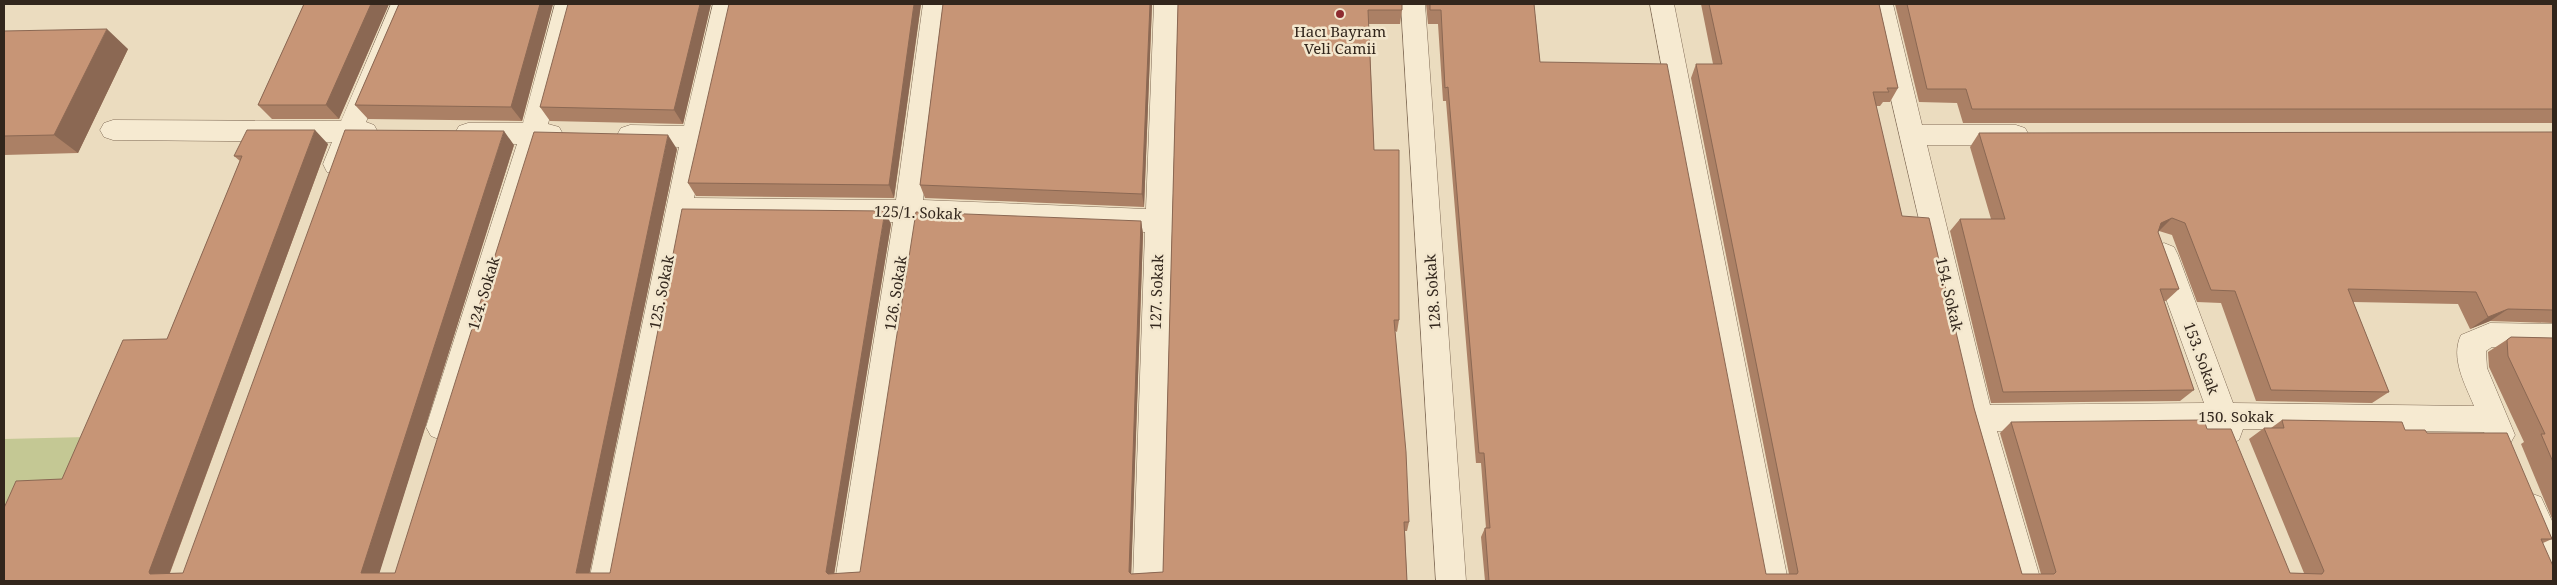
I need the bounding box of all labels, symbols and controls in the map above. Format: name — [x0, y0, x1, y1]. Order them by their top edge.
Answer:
marker: Hacı Bayram Veli Camii — [1334, 8, 1346, 20]
place label: Hacı Bayram Veli Camii — [1294, 21, 1386, 58]
street label: 125/1. Sokak — [874, 200, 963, 224]
street label: 125. Sokak — [644, 253, 678, 331]
street label: 128. Sokak — [1419, 253, 1445, 330]
street label: 124. Sokak — [462, 254, 504, 332]
street label: 126. Sokak — [879, 254, 911, 332]
street label: 127. Sokak — [1145, 254, 1167, 330]
street label: 154. Sokak — [1932, 255, 1968, 333]
street label: 153. Sokak — [2180, 319, 2224, 397]
street label: 150. Sokak — [2198, 406, 2274, 426]

